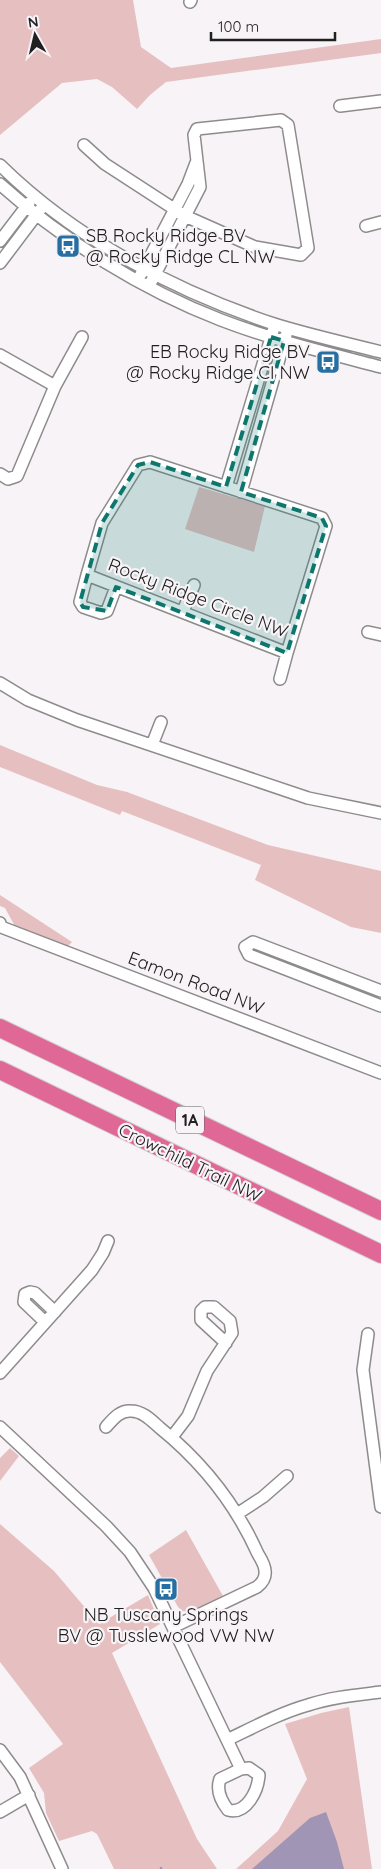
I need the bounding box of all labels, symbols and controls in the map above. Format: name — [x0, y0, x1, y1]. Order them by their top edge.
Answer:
north arrow — [10, 10, 60, 60]
scale bar — [211, 10, 335, 42]
text: N — [27, 12, 40, 32]
text: 100 m — [218, 17, 259, 36]
place label: SB Rocky Ridge BV @ Rocky Ridge CL NW — [86, 224, 275, 268]
bus stop icon: SB Rocky Ridge BV @ Rocky Ridge CL NW — [55, 233, 81, 259]
place label: EB Rocky Ridge BV @ Rocky Ridge CI NW — [126, 340, 310, 384]
bus stop icon: EB Rocky Ridge BV @ Rocky Ridge CI NW — [315, 349, 341, 375]
street label: Rocky Ridge Circle NW — [105, 553, 291, 642]
street label: Eamon Road NW — [125, 946, 267, 1019]
road number: 1A — [176, 1106, 204, 1134]
street label: Crowchild Trail NW — [115, 1118, 266, 1207]
bus stop icon: NB Tuscany Springs BV @ Tusslewood VW NW — [153, 1576, 179, 1602]
place label: NB Tuscany Springs BV @ Tusslewood VW NW — [58, 1603, 274, 1647]

